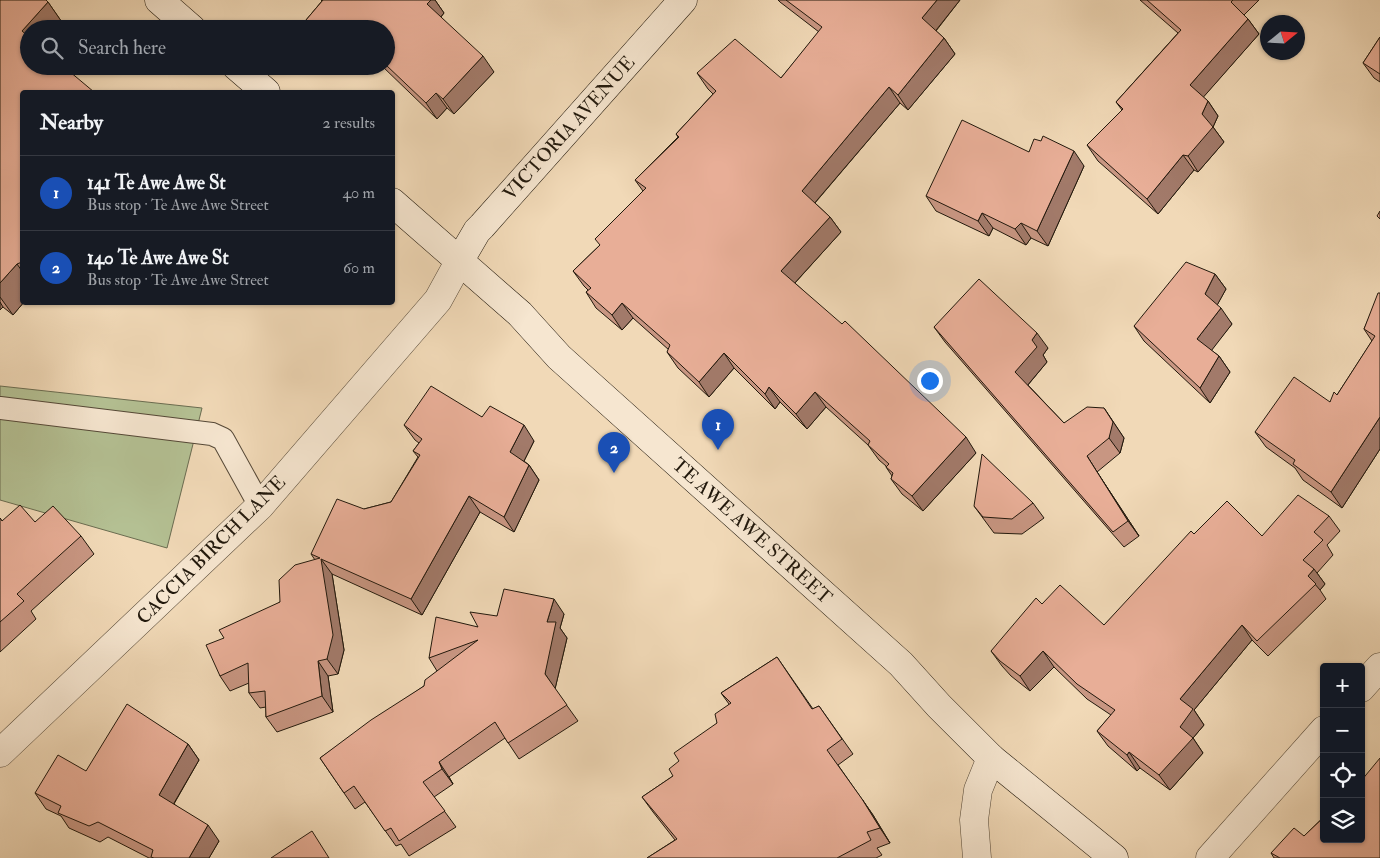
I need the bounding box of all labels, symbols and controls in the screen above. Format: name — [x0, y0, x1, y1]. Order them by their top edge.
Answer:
north arrow — [1260, 15, 1305, 60]
search box — [20, 20, 395, 75]
icon: search — [38, 34, 66, 62]
text: Search here — [78, 36, 166, 60]
street label: VICTORIA AVENUE — [498, 51, 640, 205]
text: Nearby — [40, 109, 103, 136]
text: 2 results — [322, 113, 375, 133]
text: 141 Te Awe Awe St — [87, 171, 226, 195]
text: 1 — [53, 183, 59, 203]
text: 40 m — [342, 183, 375, 203]
text: Bus stop · Te Awe Awe Street — [87, 195, 269, 215]
text: 140 Te Awe Awe St — [87, 246, 229, 270]
text: 2 — [52, 258, 60, 278]
text: 60 m — [343, 258, 375, 278]
text: Bus stop · Te Awe Awe Street — [87, 270, 269, 290]
your location — [917, 368, 943, 394]
pin: 1 — [702, 409, 734, 450]
pin: 2 — [598, 432, 630, 473]
street label: TE AWE AWE STREET — [667, 453, 837, 609]
street label: CACCIA BIRCH LANE — [131, 470, 291, 630]
map controls — [1320, 663, 1365, 843]
button: + — [1320, 663, 1365, 708]
button: − — [1320, 708, 1365, 753]
button: locate — [1320, 753, 1365, 798]
button: layers — [1320, 798, 1365, 843]

